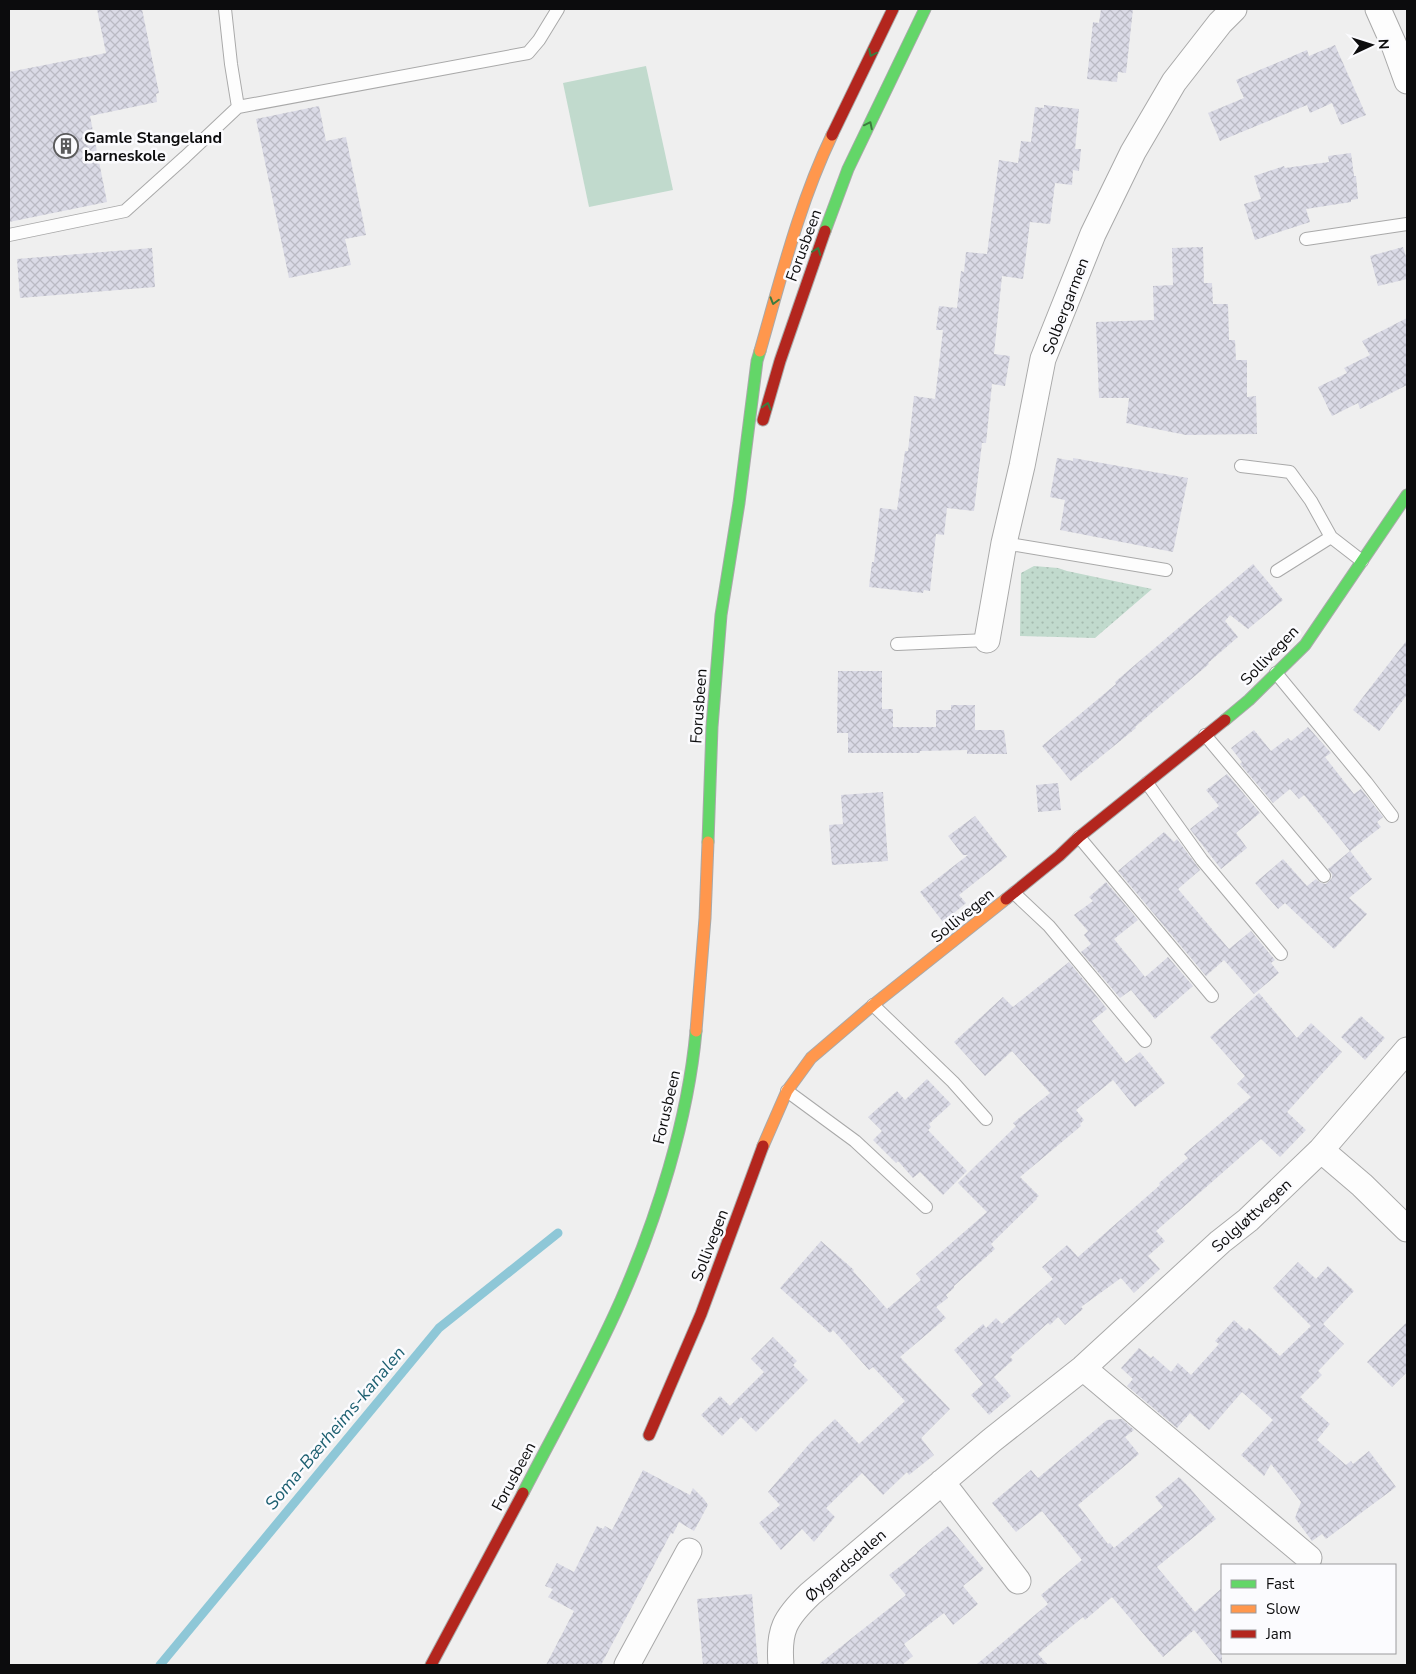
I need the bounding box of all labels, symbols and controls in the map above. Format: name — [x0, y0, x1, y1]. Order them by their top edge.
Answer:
north arrow — [1346, 20, 1396, 70]
text: N — [1374, 38, 1393, 50]
one-way arrow — [868, 48, 878, 57]
one-way arrow — [863, 121, 873, 130]
place label: Gamle Stangeland barneskole — [84, 127, 222, 167]
building icon: Gamle Stangeland barneskole — [53, 133, 79, 159]
street label: Forusbeen — [781, 206, 827, 284]
one-way arrow — [811, 247, 821, 256]
street label: Solbergarmen — [1037, 255, 1094, 358]
one-way arrow — [770, 296, 780, 305]
one-way arrow — [761, 401, 772, 410]
street label: Sollivegen — [1236, 621, 1304, 691]
street label: Forusbeen — [685, 668, 713, 744]
street label: Sollivegen — [926, 883, 999, 948]
street label: Forusbeen — [648, 1068, 686, 1146]
street label: Solgløttvegen — [1207, 1174, 1297, 1258]
street label: Sollivegen — [686, 1206, 734, 1285]
water label: Soma-Bærheims-kanalen — [259, 1341, 411, 1515]
street label: Forusbeen — [487, 1438, 541, 1515]
street label: Øygardsdalen — [800, 1524, 891, 1607]
legend — [1221, 1564, 1396, 1654]
text: Fast — [1266, 1574, 1295, 1594]
text: Slow — [1266, 1599, 1301, 1619]
text: Jam — [1265, 1624, 1292, 1644]

